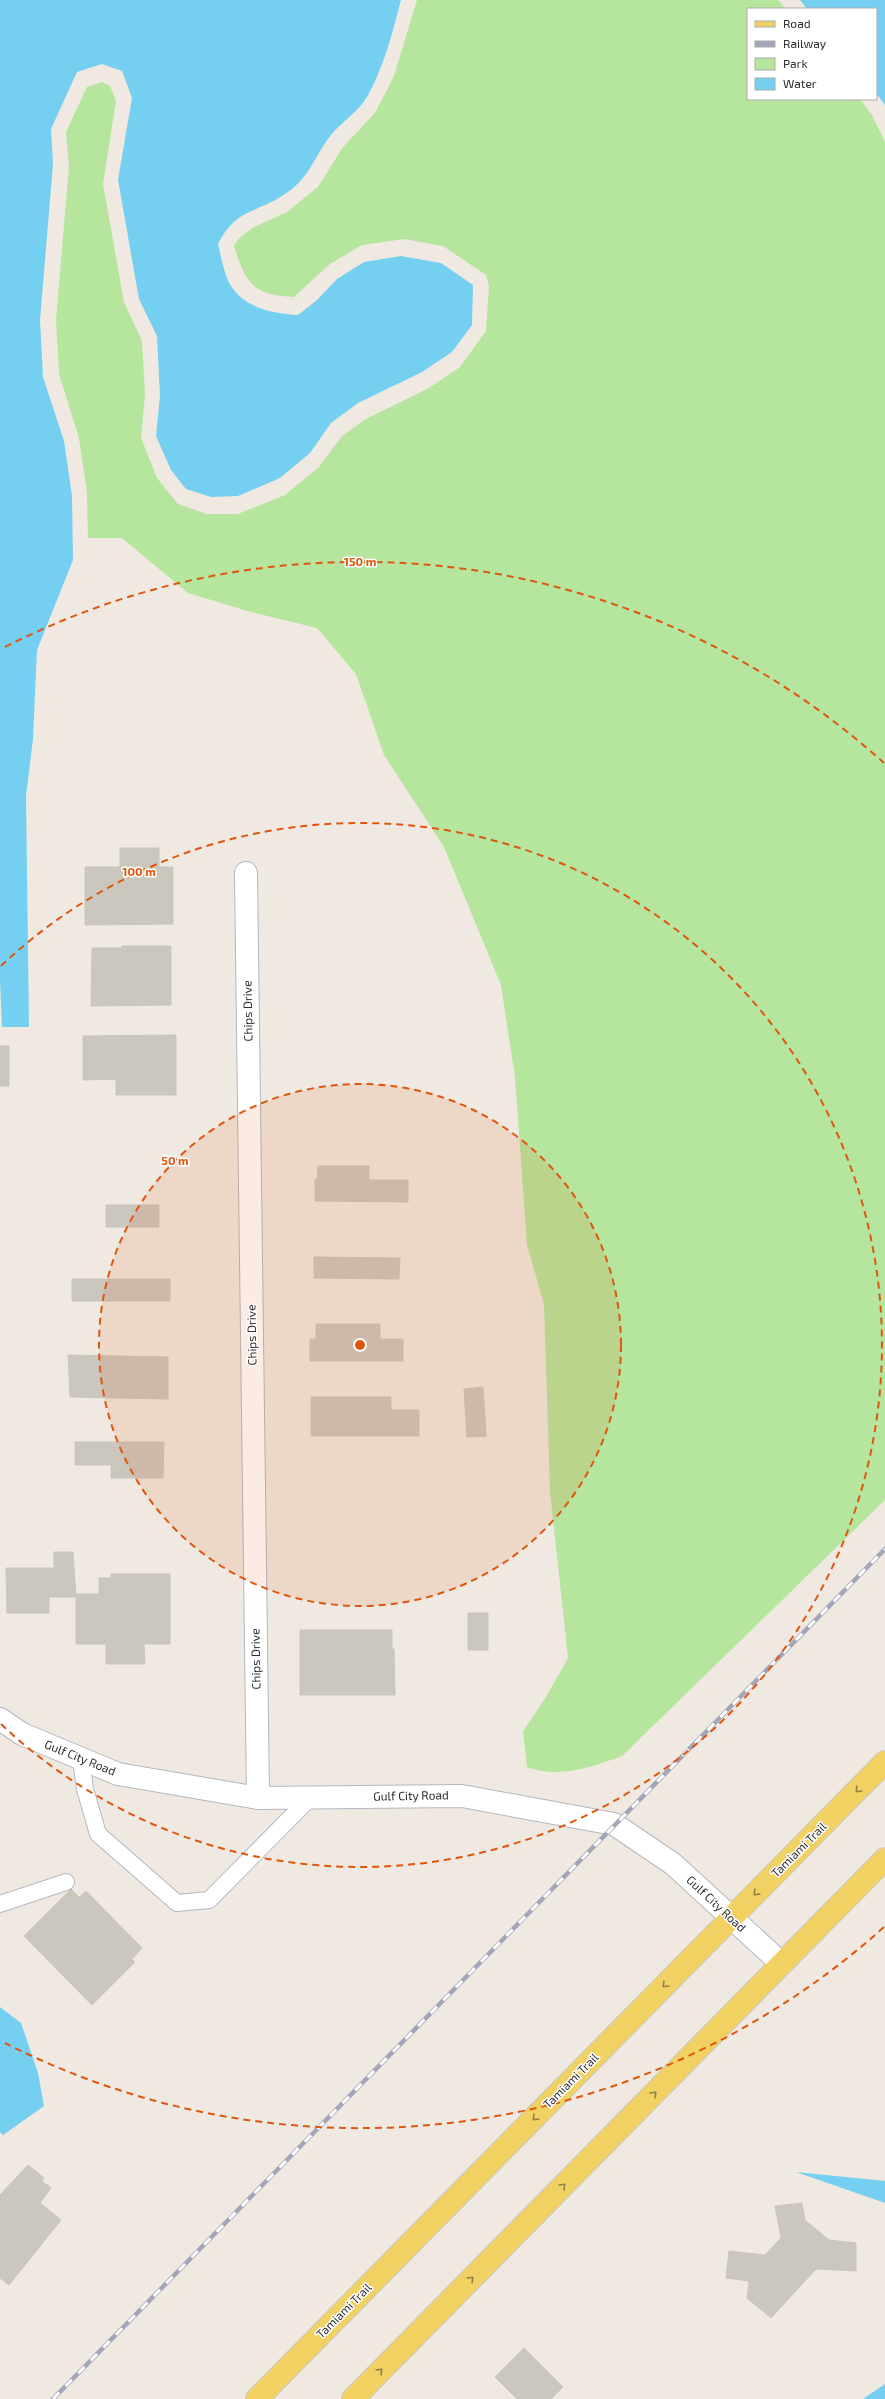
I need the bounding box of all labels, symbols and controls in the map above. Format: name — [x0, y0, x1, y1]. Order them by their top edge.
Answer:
legend — [747, 8, 877, 100]
text: Road — [783, 16, 811, 30]
text: Railway — [783, 36, 827, 50]
text: Park — [783, 56, 808, 70]
text: Water — [783, 76, 817, 90]
text: 150 m — [344, 554, 376, 568]
text: 100 m — [122, 864, 156, 878]
street label: Chips Drive — [239, 980, 255, 1042]
text: 50 m — [161, 1153, 189, 1167]
street label: Chips Drive — [243, 1304, 259, 1366]
centre of rings — [353, 1338, 367, 1352]
street label: Chips Drive — [247, 1628, 263, 1690]
street label: Gulf City Road — [43, 1736, 118, 1778]
one-way arrow — [855, 1785, 863, 1793]
street label: Gulf City Road — [373, 1787, 449, 1803]
street label: Tamiami Trail — [768, 1819, 829, 1880]
street label: Gulf City Road — [684, 1872, 749, 1934]
one-way arrow — [754, 1888, 761, 1896]
one-way arrow — [662, 1980, 670, 1988]
street label: Tamiami Trail — [540, 2050, 601, 2111]
one-way arrow — [649, 2091, 657, 2099]
one-way arrow — [532, 2113, 539, 2121]
one-way arrow — [558, 2183, 566, 2191]
one-way arrow — [467, 2276, 474, 2284]
street label: Tamiami Trail — [313, 2280, 374, 2341]
one-way arrow — [375, 2368, 383, 2376]

